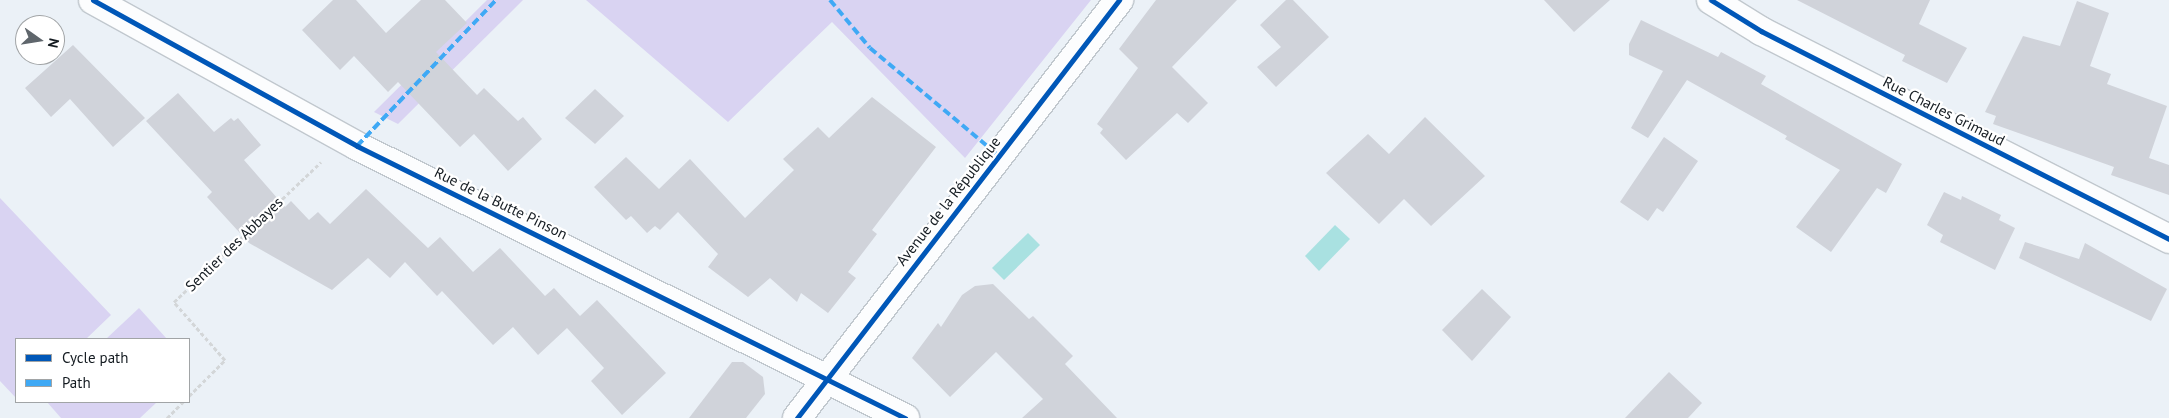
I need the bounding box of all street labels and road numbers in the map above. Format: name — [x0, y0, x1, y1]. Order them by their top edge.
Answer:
street label: Rue Charles Grimaud — [1880, 73, 2008, 149]
street label: Avenue de la République — [892, 133, 1004, 269]
street label: Rue de la Butte Pinson — [432, 163, 570, 243]
street label: Sentier des Abbayes — [181, 193, 287, 295]

